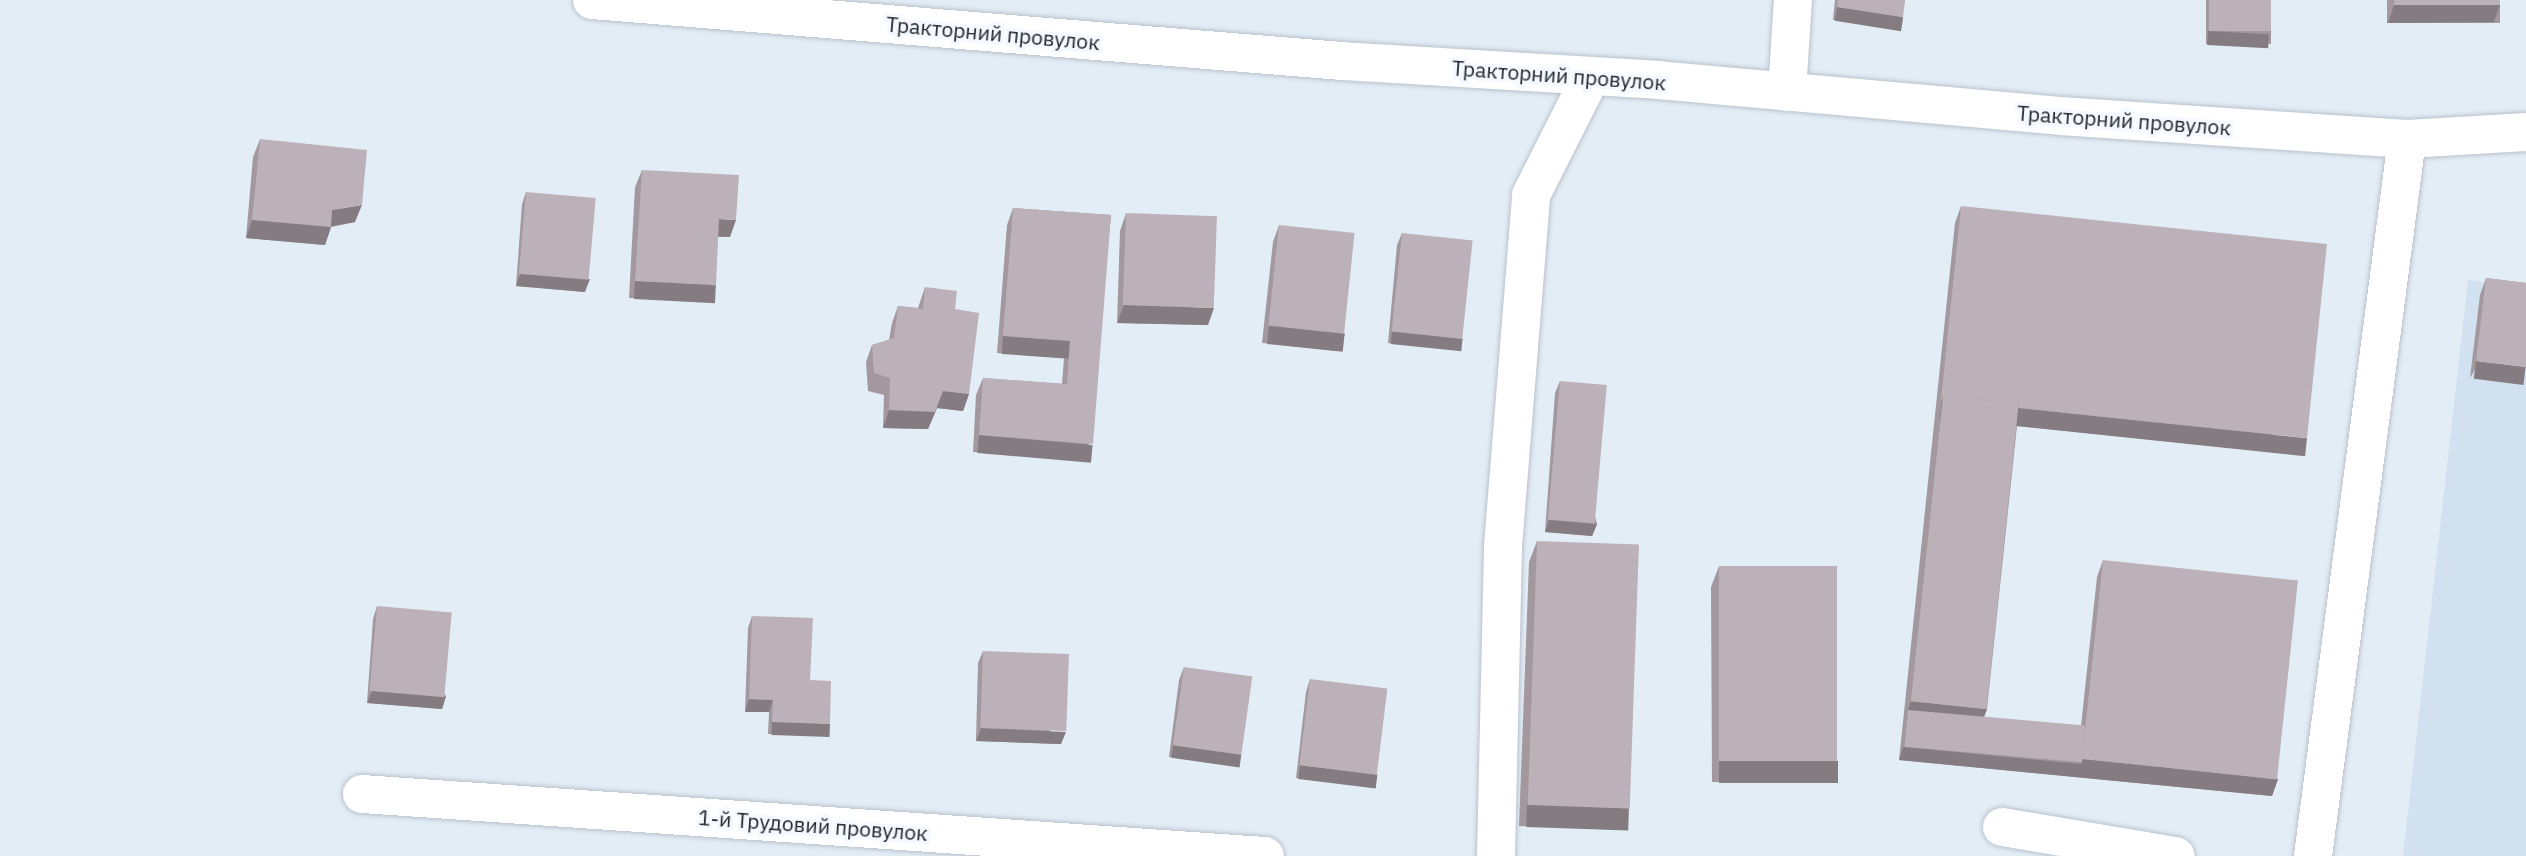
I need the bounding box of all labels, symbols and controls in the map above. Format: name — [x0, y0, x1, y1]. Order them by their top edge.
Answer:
street label: Тракторний провулок — [885, 11, 1101, 55]
street label: Тракторний провулок — [1451, 55, 1667, 95]
street label: Тракторний провулок — [2016, 100, 2232, 140]
street label: 1-й Трудовий провулок — [697, 804, 929, 846]

